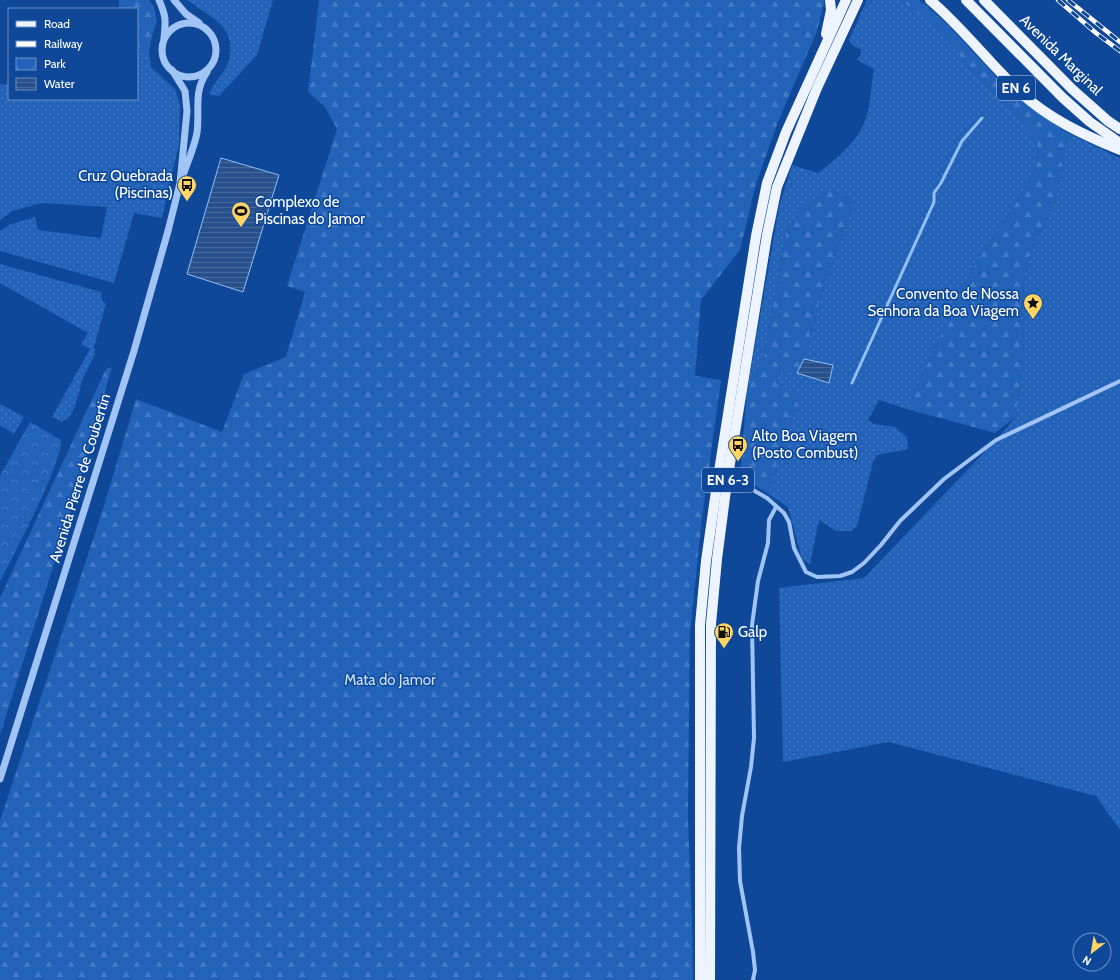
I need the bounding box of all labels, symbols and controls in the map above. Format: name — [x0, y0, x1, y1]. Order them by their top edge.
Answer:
legend — [8, 8, 138, 100]
street label: Avenida Marginal — [1016, 11, 1106, 99]
text: Road — [44, 16, 70, 31]
text: Railway — [44, 36, 82, 51]
text: Park — [44, 56, 66, 71]
text: Water — [44, 76, 75, 91]
road number: EN 6 — [997, 76, 1035, 100]
place label: Cruz Quebrada (Piscinas) — [78, 167, 174, 202]
bus stop icon: Cruz Quebrada (Piscinas) — [176, 174, 198, 202]
place label: Complexo de Piscinas do Jamor — [255, 193, 365, 228]
sports icon: Complexo de Piscinas do Jamor — [230, 200, 252, 228]
place label: Convento de Nossa Senhora da Boa Viagem — [867, 285, 1020, 320]
place icon: Convento de Nossa Senhora da Boa Viagem — [1022, 292, 1044, 320]
street label: Avenida Pierre de Coubertin — [46, 391, 114, 565]
place label: Alto Boa Viagem (Posto Combust) — [752, 427, 859, 462]
bus stop icon: Alto Boa Viagem (Posto Combust) — [727, 434, 749, 462]
road number: EN 6-3 — [702, 468, 754, 492]
fuel station icon: Galp — [713, 621, 735, 649]
place label: Galp — [738, 623, 767, 641]
park label: Mata do Jamor — [344, 671, 436, 689]
north arrow — [1072, 932, 1112, 972]
text: N — [1080, 953, 1094, 969]

